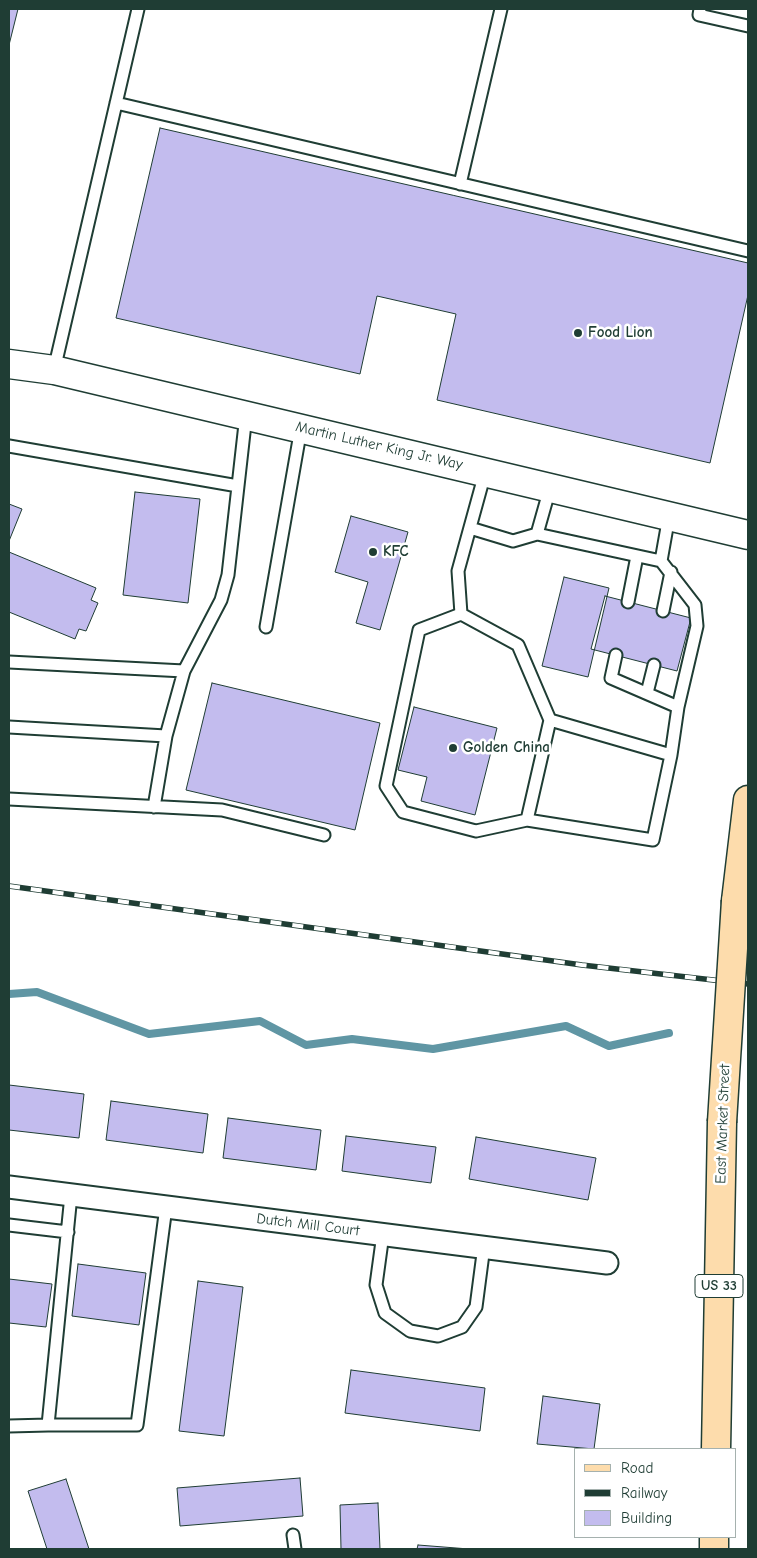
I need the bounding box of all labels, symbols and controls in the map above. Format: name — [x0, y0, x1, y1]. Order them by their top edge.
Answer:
place label: Food Lion — [588, 324, 653, 342]
marker: Food Lion — [572, 327, 584, 339]
street label: Martin Luther King Jr. Way — [294, 418, 464, 474]
place label: KFC — [383, 543, 409, 561]
marker: KFC — [367, 546, 379, 558]
place label: Golden China — [463, 739, 550, 757]
marker: Golden China — [447, 742, 459, 754]
street label: East Market Street — [712, 1064, 734, 1184]
street label: Dutch Mill Court — [255, 1210, 361, 1240]
road number: US 33 — [695, 1274, 743, 1298]
legend — [574, 1448, 737, 1538]
text: Road — [621, 1459, 653, 1477]
text: Railway — [621, 1484, 667, 1502]
text: Building — [621, 1509, 672, 1527]

